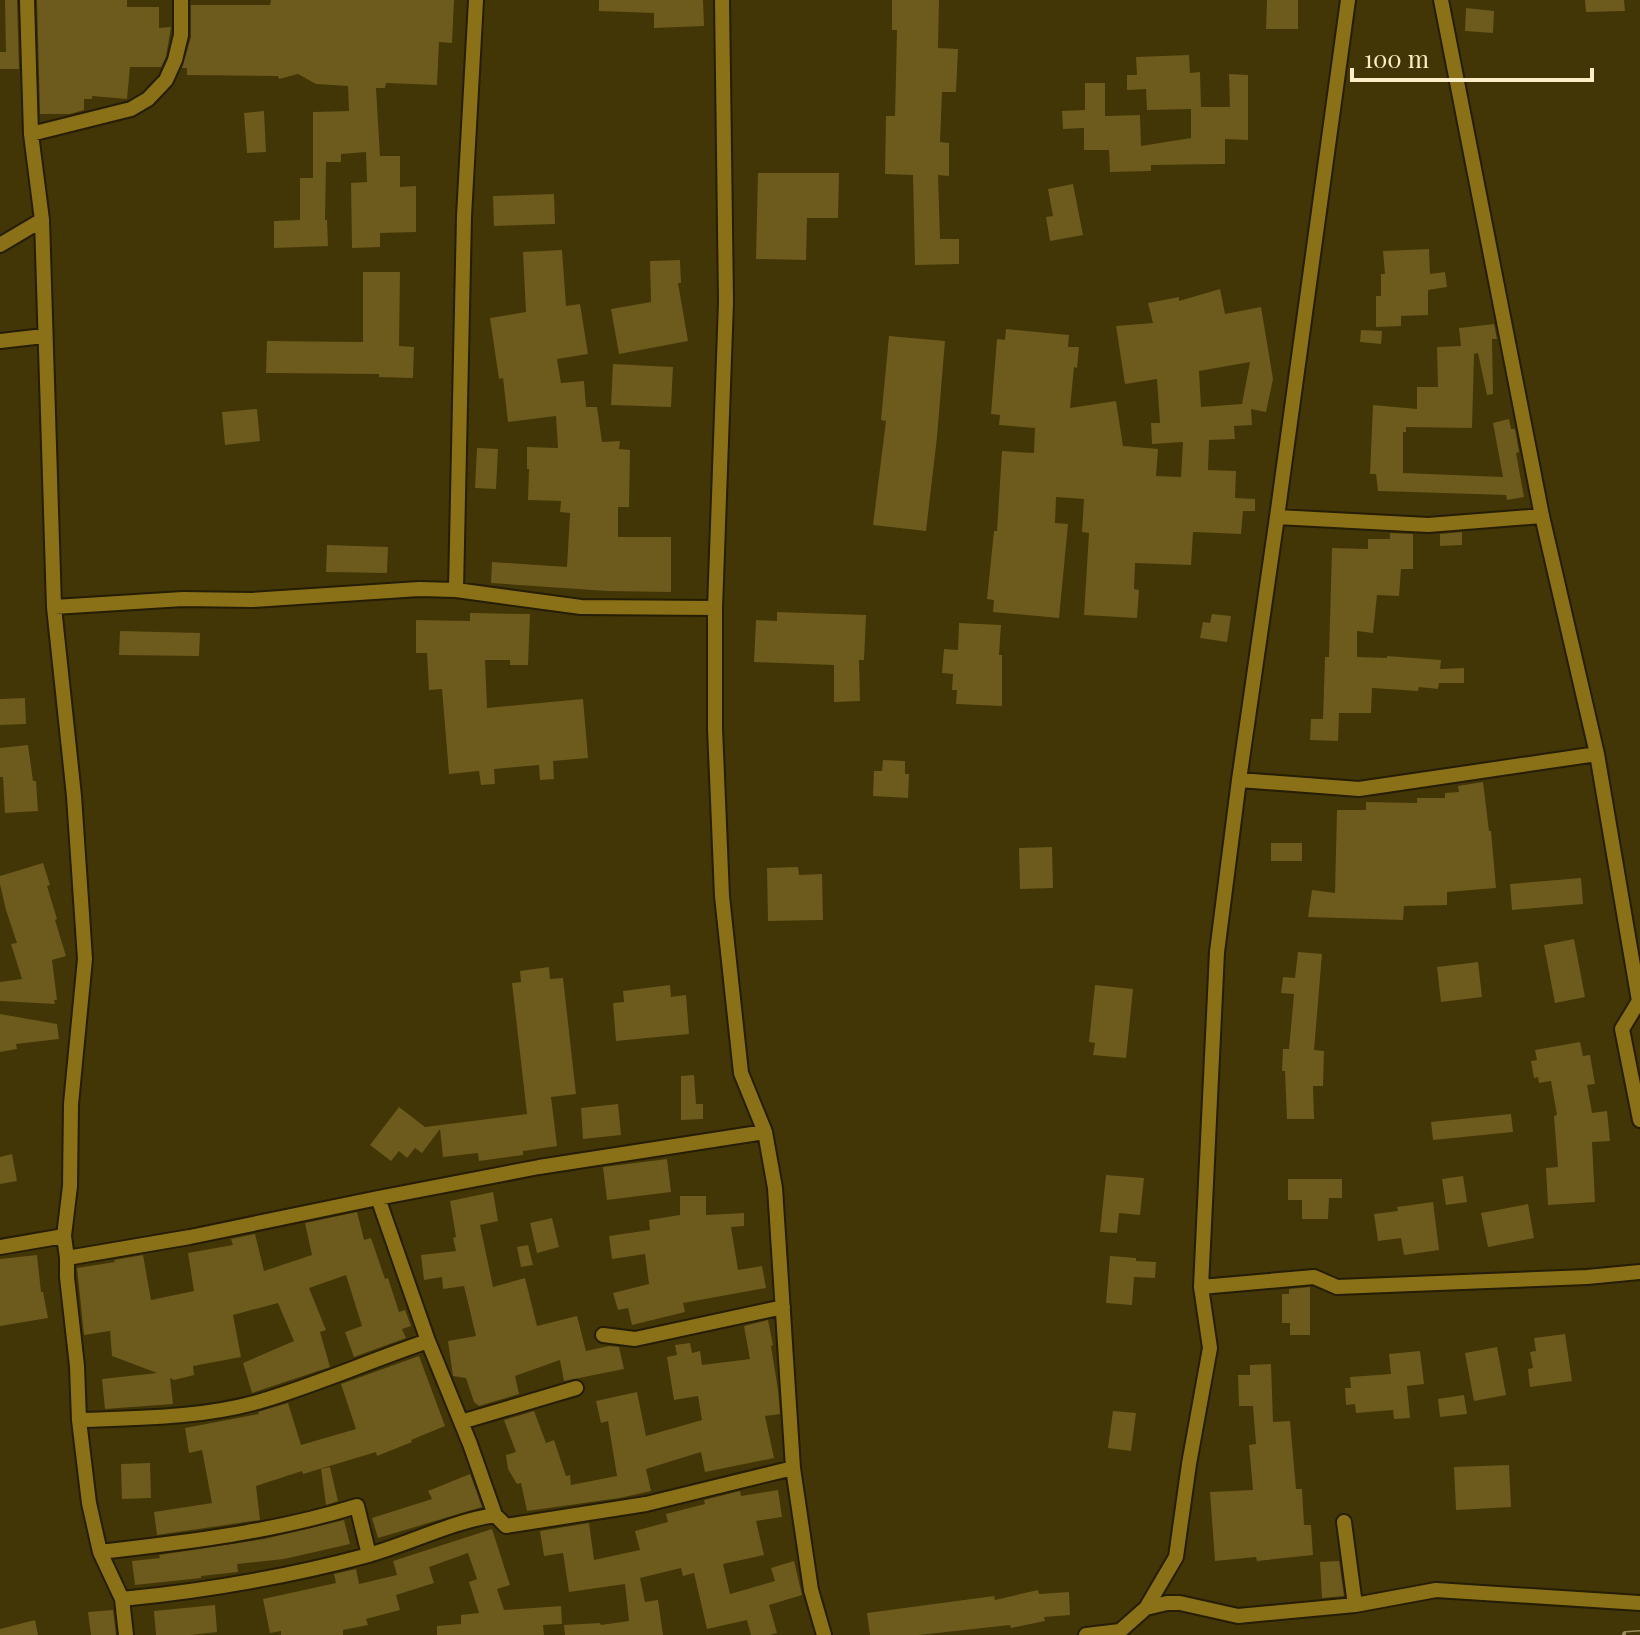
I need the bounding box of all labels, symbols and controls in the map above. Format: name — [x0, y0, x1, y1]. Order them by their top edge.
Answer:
scale bar — [1352, 32, 1592, 82]
text: 100 m — [1364, 42, 1429, 74]

